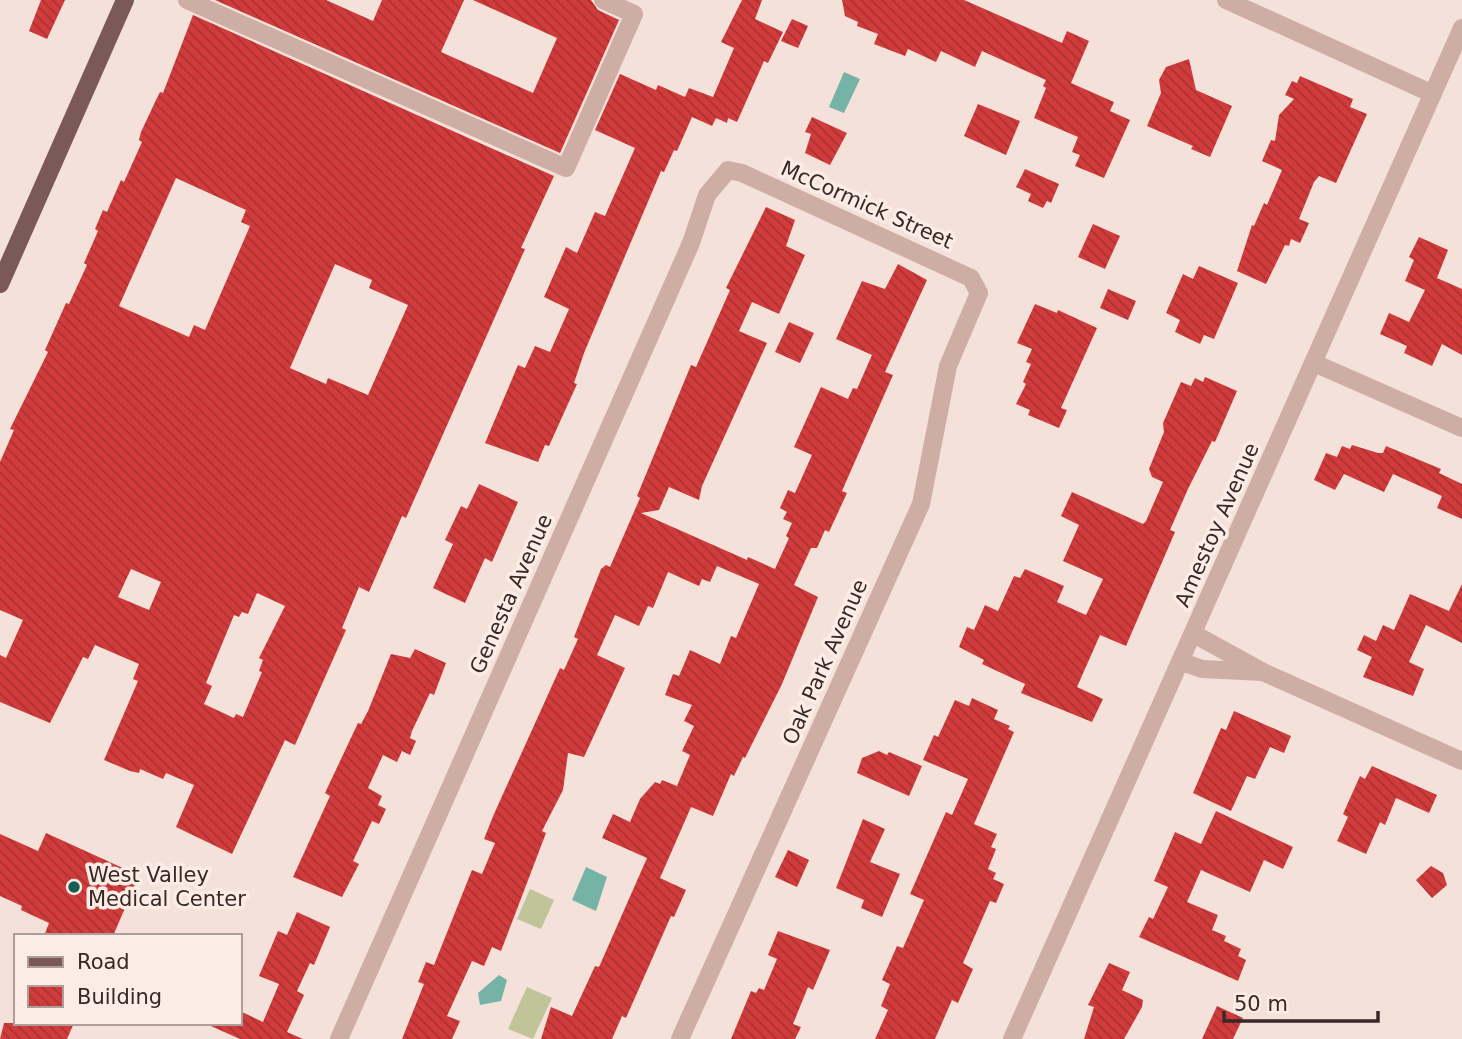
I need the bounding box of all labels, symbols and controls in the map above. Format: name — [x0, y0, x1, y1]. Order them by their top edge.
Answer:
street label: McCormick Street — [777, 156, 957, 254]
street label: Amestoy Avenue — [1170, 439, 1264, 611]
street label: Genesta Avenue — [465, 510, 557, 678]
street label: Oak Park Avenue — [778, 576, 872, 748]
place label: West Valley Medical Center — [88, 863, 246, 911]
marker: West Valley Medical Center — [66, 879, 82, 895]
legend — [14, 934, 242, 1025]
text: Road — [77, 950, 130, 974]
scale bar — [1224, 979, 1378, 1023]
text: Building — [77, 985, 162, 1009]
text: 50 m — [1234, 992, 1288, 1016]

